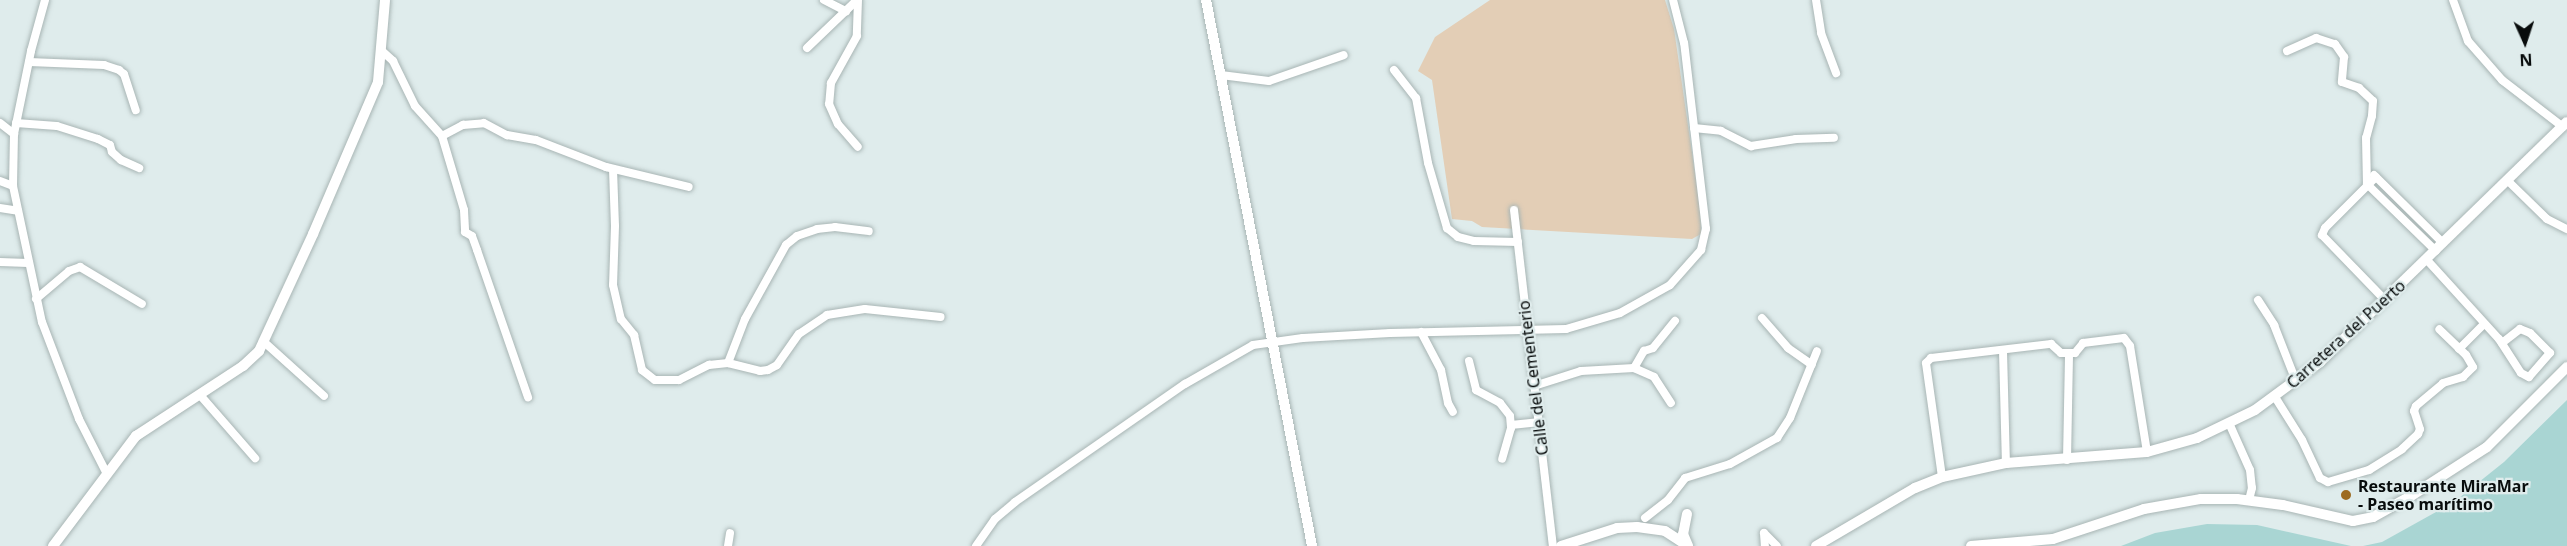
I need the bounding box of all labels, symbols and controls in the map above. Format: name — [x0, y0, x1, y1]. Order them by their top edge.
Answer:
north arrow — [2495, 12, 2555, 72]
text: N — [2519, 49, 2533, 71]
street label: Carretera del Puerto — [2283, 276, 2409, 392]
street label: Calle del Cementerio — [1514, 299, 1552, 457]
place label: Restaurante MiraMar - Paseo marítimo — [2358, 476, 2529, 514]
marker: Restaurante MiraMar - Paseo marítimo — [2339, 488, 2353, 502]

